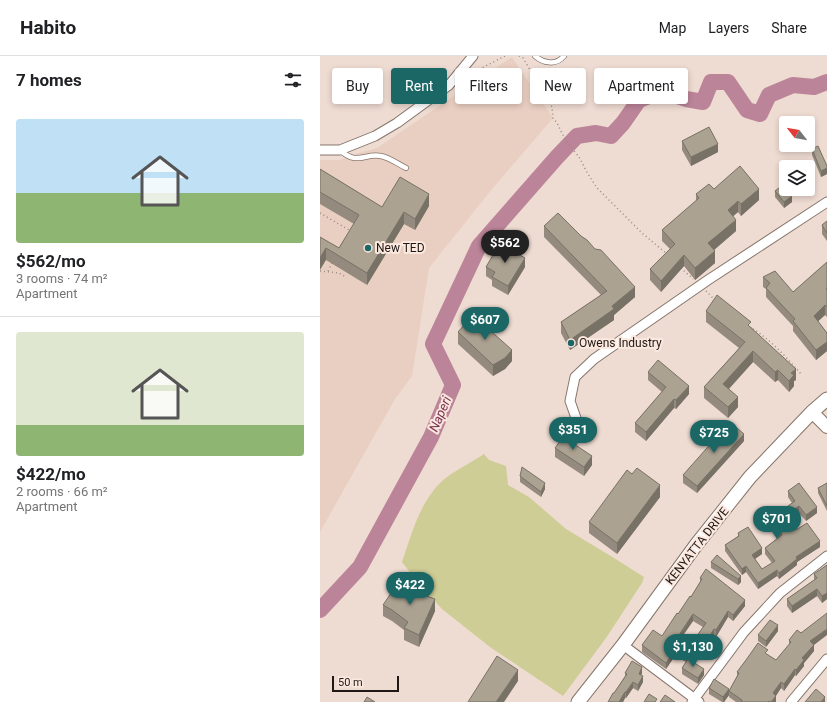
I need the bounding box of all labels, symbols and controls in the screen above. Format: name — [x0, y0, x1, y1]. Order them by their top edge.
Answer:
text: Habito — [20, 16, 76, 39]
text: Map — [659, 20, 686, 36]
text: Layers — [708, 20, 749, 36]
text: Share — [771, 20, 807, 36]
chip: Buy — [332, 68, 383, 104]
chip: Rent — [391, 68, 447, 104]
chip: Filters — [455, 68, 522, 104]
chip: New — [530, 68, 586, 104]
chip: Apartment — [594, 68, 688, 104]
icon: filters — [282, 69, 304, 91]
text: 7 homes — [16, 70, 82, 90]
north arrow — [779, 116, 815, 152]
map controls — [779, 116, 815, 196]
icon: home — [124, 145, 196, 217]
button: layers — [779, 160, 815, 196]
pin: $562 — [481, 230, 529, 264]
text: $562 — [490, 235, 520, 250]
place label: New TED — [376, 241, 425, 255]
marker: New TED — [363, 243, 373, 253]
text: $562/mo — [16, 251, 86, 271]
text: 3 rooms · 74 m² — [16, 271, 108, 286]
text: Apartment — [16, 286, 78, 301]
pin: $607 — [461, 307, 509, 341]
text: $607 — [470, 312, 500, 327]
place label: Owens Industry — [579, 336, 662, 350]
marker: Owens Industry — [566, 338, 576, 348]
icon: home — [124, 358, 196, 430]
water label: Naperi — [426, 393, 454, 434]
pin: $351 — [549, 417, 597, 451]
pin: $725 — [690, 420, 738, 454]
text: $351 — [558, 422, 588, 437]
text: $725 — [699, 425, 729, 440]
text: $422/mo — [16, 464, 86, 484]
text: 2 rooms · 66 m² — [16, 484, 108, 499]
text: Apartment — [16, 499, 78, 514]
street label: KENYATTA DRIVE — [662, 504, 732, 587]
pin: $701 — [753, 506, 801, 540]
text: $701 — [762, 511, 792, 526]
pin: $422 — [386, 572, 434, 606]
text: $422 — [395, 577, 425, 592]
pin: $1,130 — [660, 634, 726, 668]
text: $1,130 — [673, 639, 713, 654]
scale bar — [332, 674, 399, 693]
text: 50 m — [338, 676, 363, 689]

